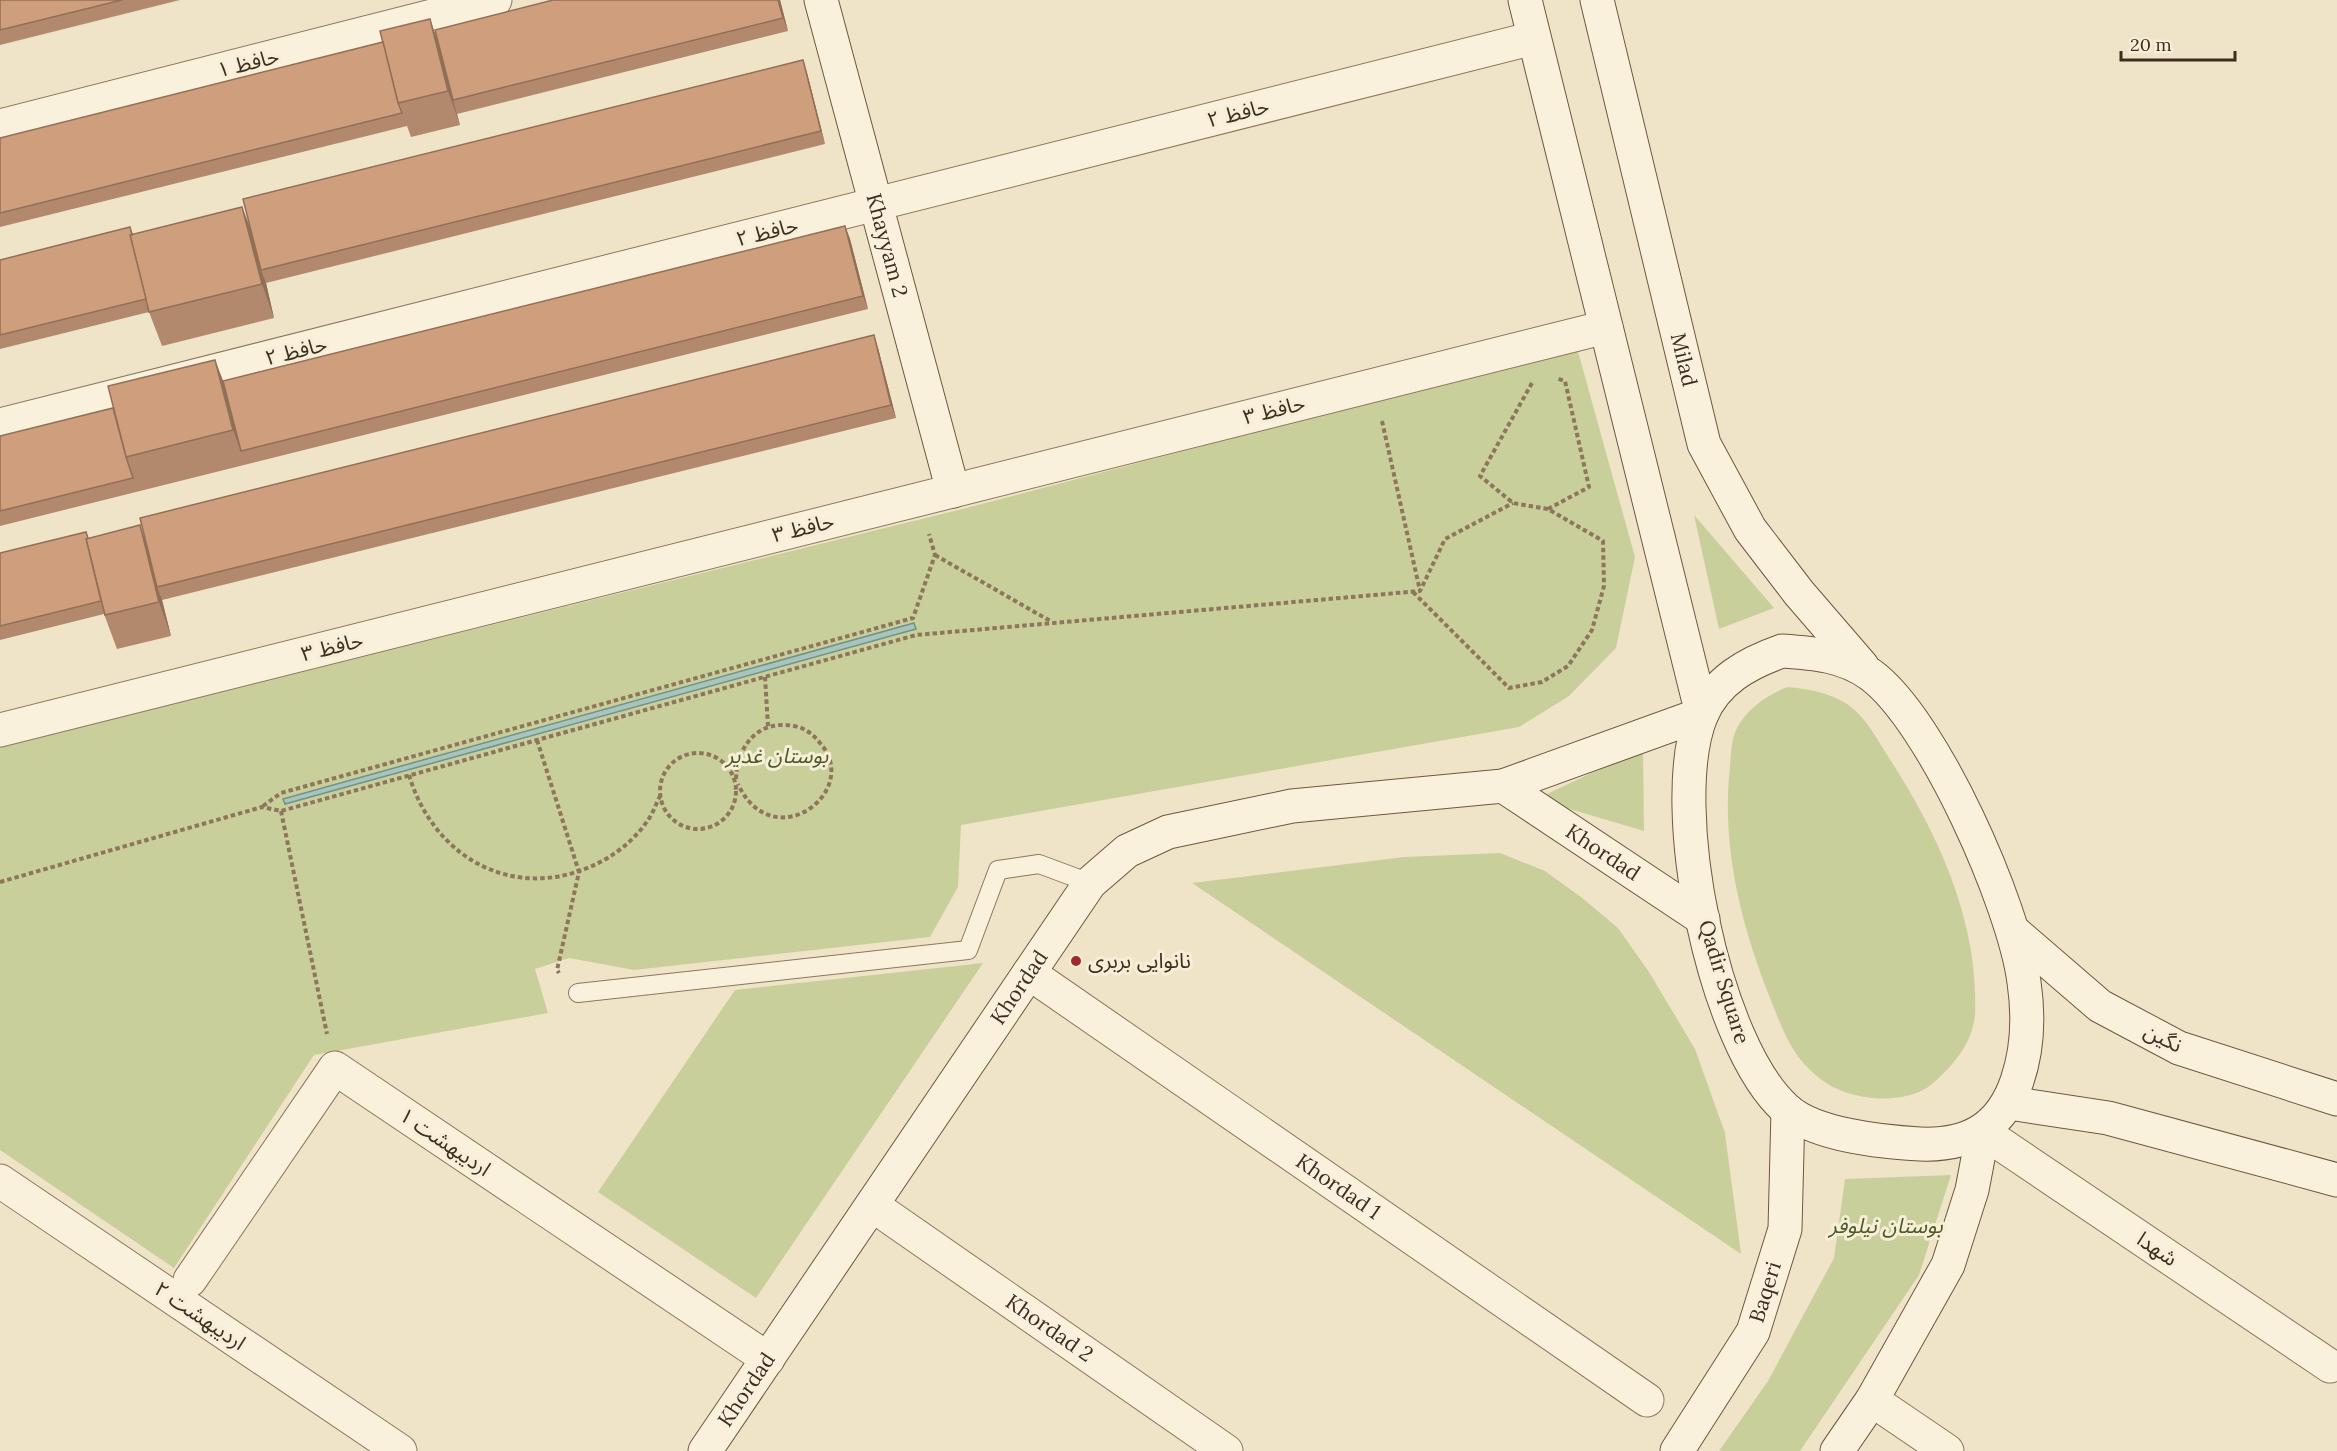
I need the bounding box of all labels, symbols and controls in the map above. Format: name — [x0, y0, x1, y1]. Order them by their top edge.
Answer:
scale bar — [2121, 24, 2235, 62]
text: 20 m — [2130, 33, 2172, 56]
street label: حافظ ۱ — [214, 42, 282, 83]
street label: حافظ ۲ — [1204, 92, 1272, 133]
street label: Khayyam 2 — [861, 190, 914, 300]
street label: حافظ ۲ — [733, 211, 801, 252]
street label: حافظ ۲ — [262, 330, 330, 371]
street label: Milad — [1665, 330, 1704, 389]
street label: حافظ ۳ — [1240, 389, 1308, 430]
street label: حافظ ۳ — [769, 507, 837, 548]
street label: حافظ ۳ — [298, 626, 366, 667]
park label: بوستان غدیر — [724, 742, 828, 769]
street label: Khordad — [1561, 817, 1646, 887]
street label: Qadir Square — [1693, 917, 1756, 1047]
street label: Khordad — [984, 945, 1054, 1030]
place label: نانوایی بربری — [1088, 947, 1191, 974]
marker: نانوایی بربری — [1069, 954, 1083, 968]
street label: نگین — [2140, 1017, 2187, 1058]
street label: اردیبهشت ۱ — [394, 1101, 496, 1182]
street label: Khordad 1 — [1291, 1148, 1386, 1225]
park label: بوستان نیلوفر — [1827, 1212, 1943, 1239]
street label: شهدا — [2132, 1225, 2183, 1272]
street label: Baqeri — [1743, 1258, 1787, 1326]
street label: اردیبهشت ۲ — [149, 1275, 251, 1356]
street label: Khordad 2 — [1001, 1288, 1099, 1368]
street label: Khordad — [711, 1347, 781, 1432]

